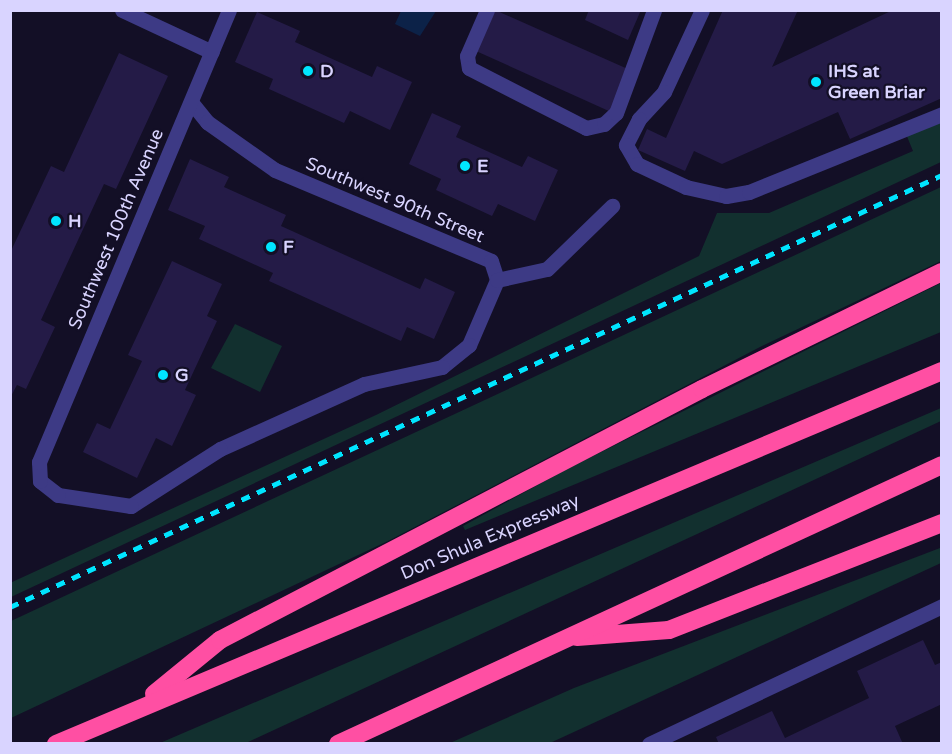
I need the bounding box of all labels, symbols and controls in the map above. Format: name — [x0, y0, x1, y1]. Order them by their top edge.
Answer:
place label: D — [320, 60, 334, 82]
place label: IHS at Green Briar — [828, 61, 925, 104]
marker: D — [301, 64, 315, 78]
marker: IHS at Green Briar — [809, 75, 823, 89]
street label: Southwest 100th Avenue — [64, 125, 168, 333]
street label: Southwest 90th Street — [303, 153, 487, 247]
place label: E — [477, 155, 488, 177]
marker: E — [458, 159, 472, 173]
place label: H — [68, 210, 82, 232]
marker: H — [49, 214, 63, 228]
place label: F — [283, 236, 294, 258]
marker: F — [264, 240, 278, 254]
place label: G — [175, 364, 189, 386]
marker: G — [156, 368, 170, 382]
street label: Don Shula Expressway — [397, 490, 583, 584]

